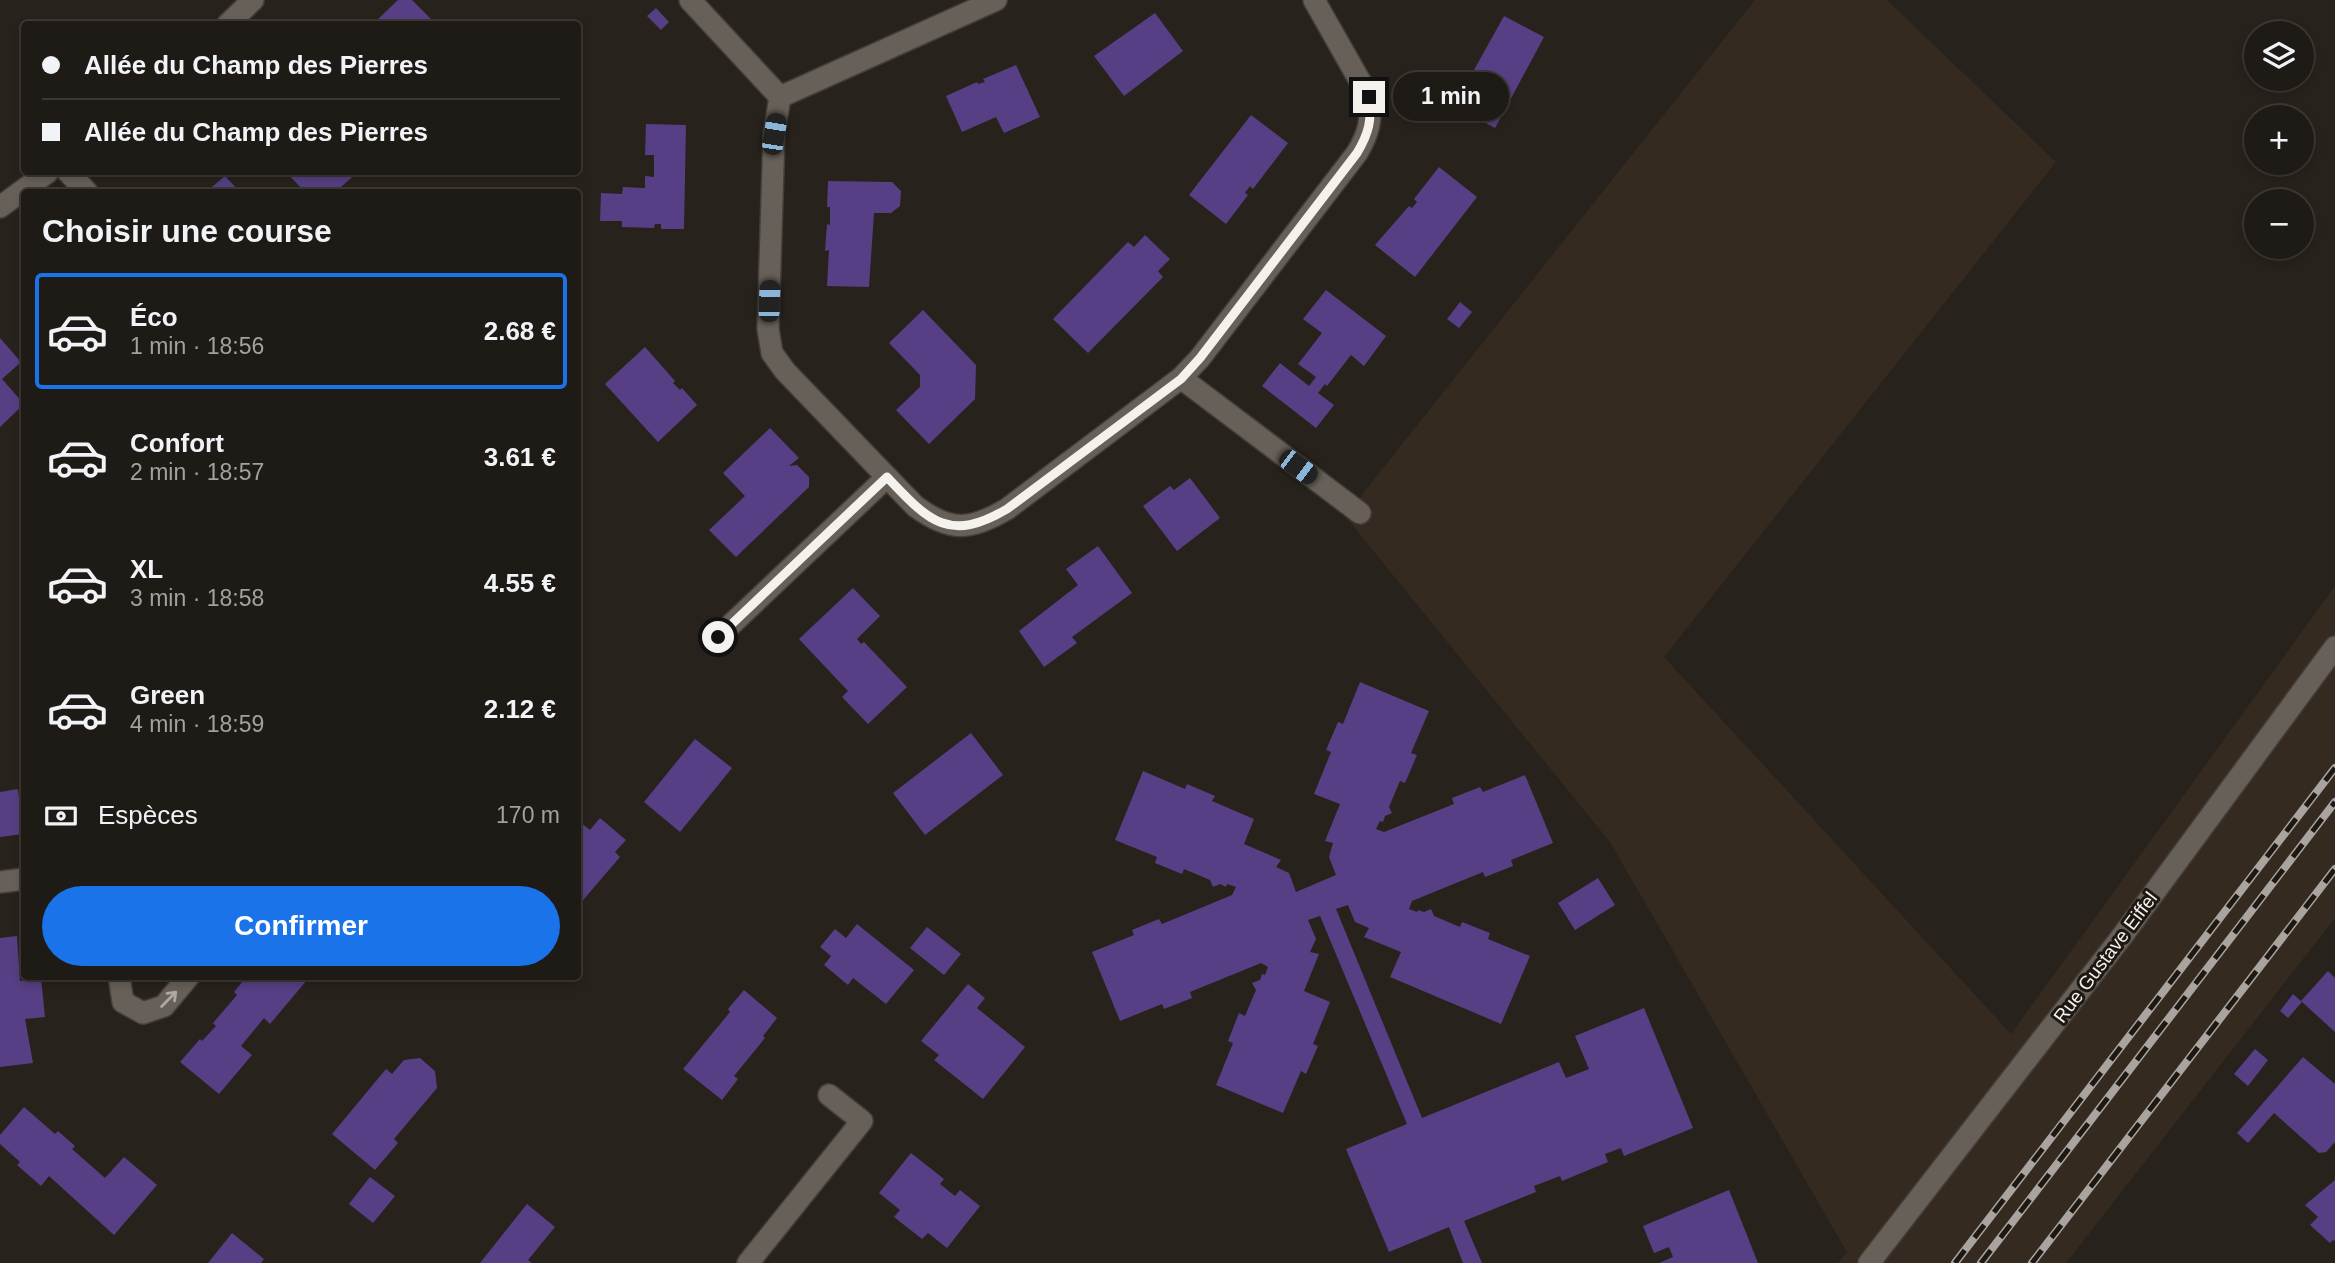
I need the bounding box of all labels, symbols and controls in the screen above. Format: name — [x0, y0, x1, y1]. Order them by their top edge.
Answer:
map controls — [2244, 21, 2314, 259]
button: layers — [2244, 21, 2314, 91]
text: Allée du Champ des Pierres — [84, 50, 428, 80]
callout: 1 min — [1394, 72, 1509, 122]
route end — [1353, 81, 1385, 113]
text: 1 min — [1421, 83, 1481, 109]
button: + — [2244, 105, 2314, 175]
car — [761, 112, 788, 156]
text: Allée du Champ des Pierres — [84, 117, 428, 147]
button: − — [2244, 189, 2314, 259]
text: Choisir une course — [42, 213, 332, 249]
car — [758, 280, 781, 322]
icon: car — [46, 300, 109, 363]
text: Éco — [130, 302, 178, 332]
text: 2.68 € — [484, 316, 556, 346]
text: 1 min · 18:56 — [130, 333, 264, 359]
icon: car — [46, 426, 109, 489]
text: Confort — [130, 428, 224, 458]
text: 3.61 € — [484, 442, 556, 472]
car — [1275, 446, 1322, 488]
text: 2 min · 18:57 — [130, 459, 264, 485]
icon: car — [46, 552, 109, 615]
text: XL — [130, 554, 163, 584]
text: 4.55 € — [484, 568, 556, 598]
text: 3 min · 18:58 — [130, 585, 264, 611]
route start — [702, 621, 734, 653]
icon: car — [46, 678, 109, 741]
text: Green — [130, 680, 205, 710]
text: 2.12 € — [484, 694, 556, 724]
text: 4 min · 18:59 — [130, 711, 264, 737]
icon: cash — [42, 797, 80, 835]
text: Espèces — [98, 800, 198, 830]
text: 170 m — [496, 802, 560, 828]
button: Confirmer — [42, 886, 560, 966]
street label: Rue Gustave Eiffel — [2049, 888, 2161, 1027]
one-way arrow — [161, 990, 178, 1007]

